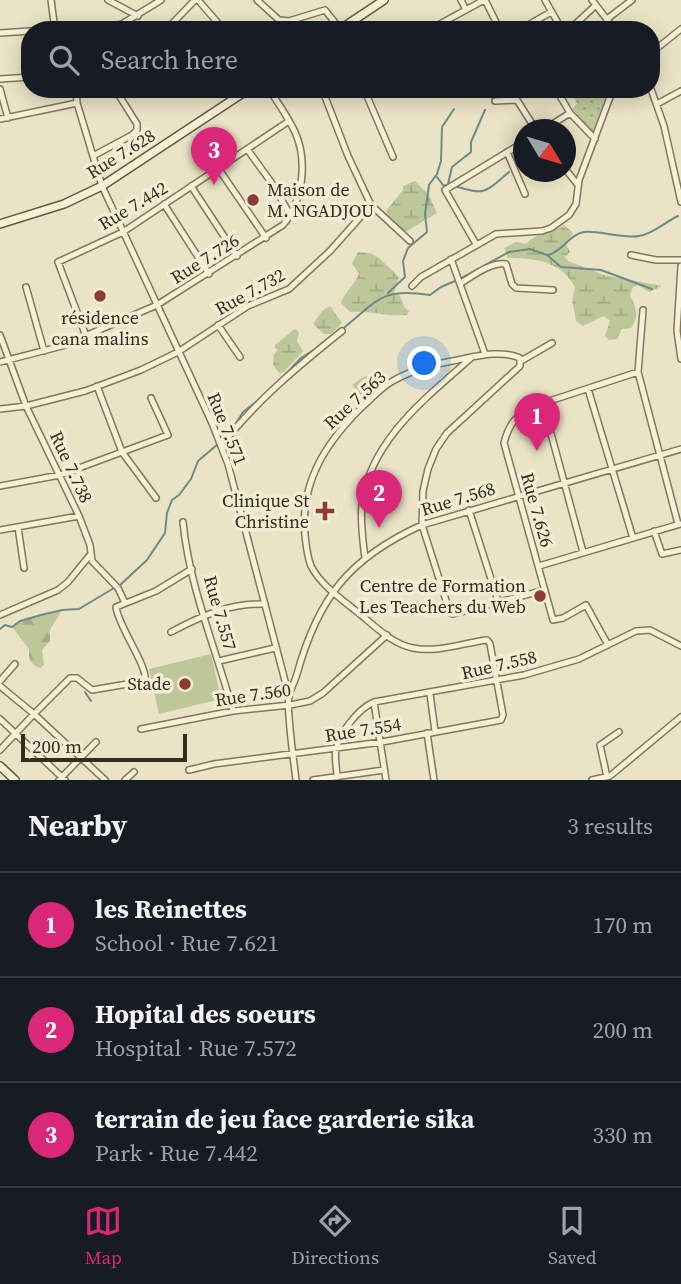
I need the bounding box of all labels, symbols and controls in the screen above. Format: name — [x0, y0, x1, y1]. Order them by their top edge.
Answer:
search box — [21, 21, 660, 98]
icon: search — [45, 41, 83, 79]
text: Search here — [101, 42, 238, 78]
north arrow — [513, 119, 576, 182]
street label: Rue 7.628 — [82, 123, 160, 184]
pin: 3 — [191, 127, 237, 185]
street label: Rue 7.442 — [93, 175, 172, 236]
place label: Maison de M. NGADJOU — [267, 177, 374, 223]
marker: Maison de M. NGADJOU — [245, 192, 261, 208]
street label: Rue 7.726 — [166, 228, 244, 289]
street label: Rue 7.732 — [210, 262, 289, 321]
marker: résidence cana malins — [92, 288, 108, 304]
place label: résidence cana malins — [52, 305, 149, 351]
your location — [407, 346, 441, 380]
street label: Rue 7.563 — [318, 364, 391, 435]
street label: Rue 7.571 — [202, 389, 253, 469]
pin: 1 — [514, 393, 560, 451]
street label: Rue 7.738 — [44, 427, 99, 507]
pin: 2 — [356, 470, 402, 528]
street label: Rue 7.626 — [515, 470, 560, 550]
street label: Rue 7.568 — [418, 475, 498, 522]
place label: Clinique St Christine — [222, 488, 309, 534]
marker: Clinique St Christine — [315, 501, 335, 521]
street label: Rue 7.557 — [198, 573, 243, 653]
place label: Centre de Formation Les Teachers du Web — [359, 573, 526, 619]
marker: Centre de Formation Les Teachers du Web — [532, 588, 548, 604]
street label: Rue 7.558 — [459, 644, 539, 685]
place label: Stade — [128, 671, 171, 696]
marker: Stade — [177, 676, 193, 692]
street label: Rue 7.560 — [213, 677, 293, 712]
street label: Rue 7.554 — [323, 711, 403, 748]
scale bar — [21, 731, 187, 763]
text: 200 m — [32, 733, 82, 759]
text: Nearby — [28, 805, 127, 846]
text: 3 results — [567, 810, 653, 842]
text: les Reinettes — [95, 891, 247, 927]
text: 1 — [45, 909, 57, 941]
text: 170 m — [592, 909, 653, 941]
text: School · Rue 7.621 — [95, 927, 279, 959]
text: Hopital des soeurs — [95, 996, 316, 1032]
text: 2 — [45, 1014, 57, 1046]
text: 200 m — [592, 1014, 653, 1046]
text: Hospital · Rue 7.572 — [95, 1032, 297, 1064]
text: terrain de jeu face garderie sika — [95, 1101, 475, 1137]
text: 3 — [45, 1119, 57, 1151]
text: 330 m — [592, 1119, 653, 1151]
text: Park · Rue 7.442 — [95, 1137, 258, 1169]
tab: Map — [84, 1202, 122, 1270]
tab: Directions — [291, 1202, 379, 1270]
tab: Saved — [548, 1202, 597, 1270]

